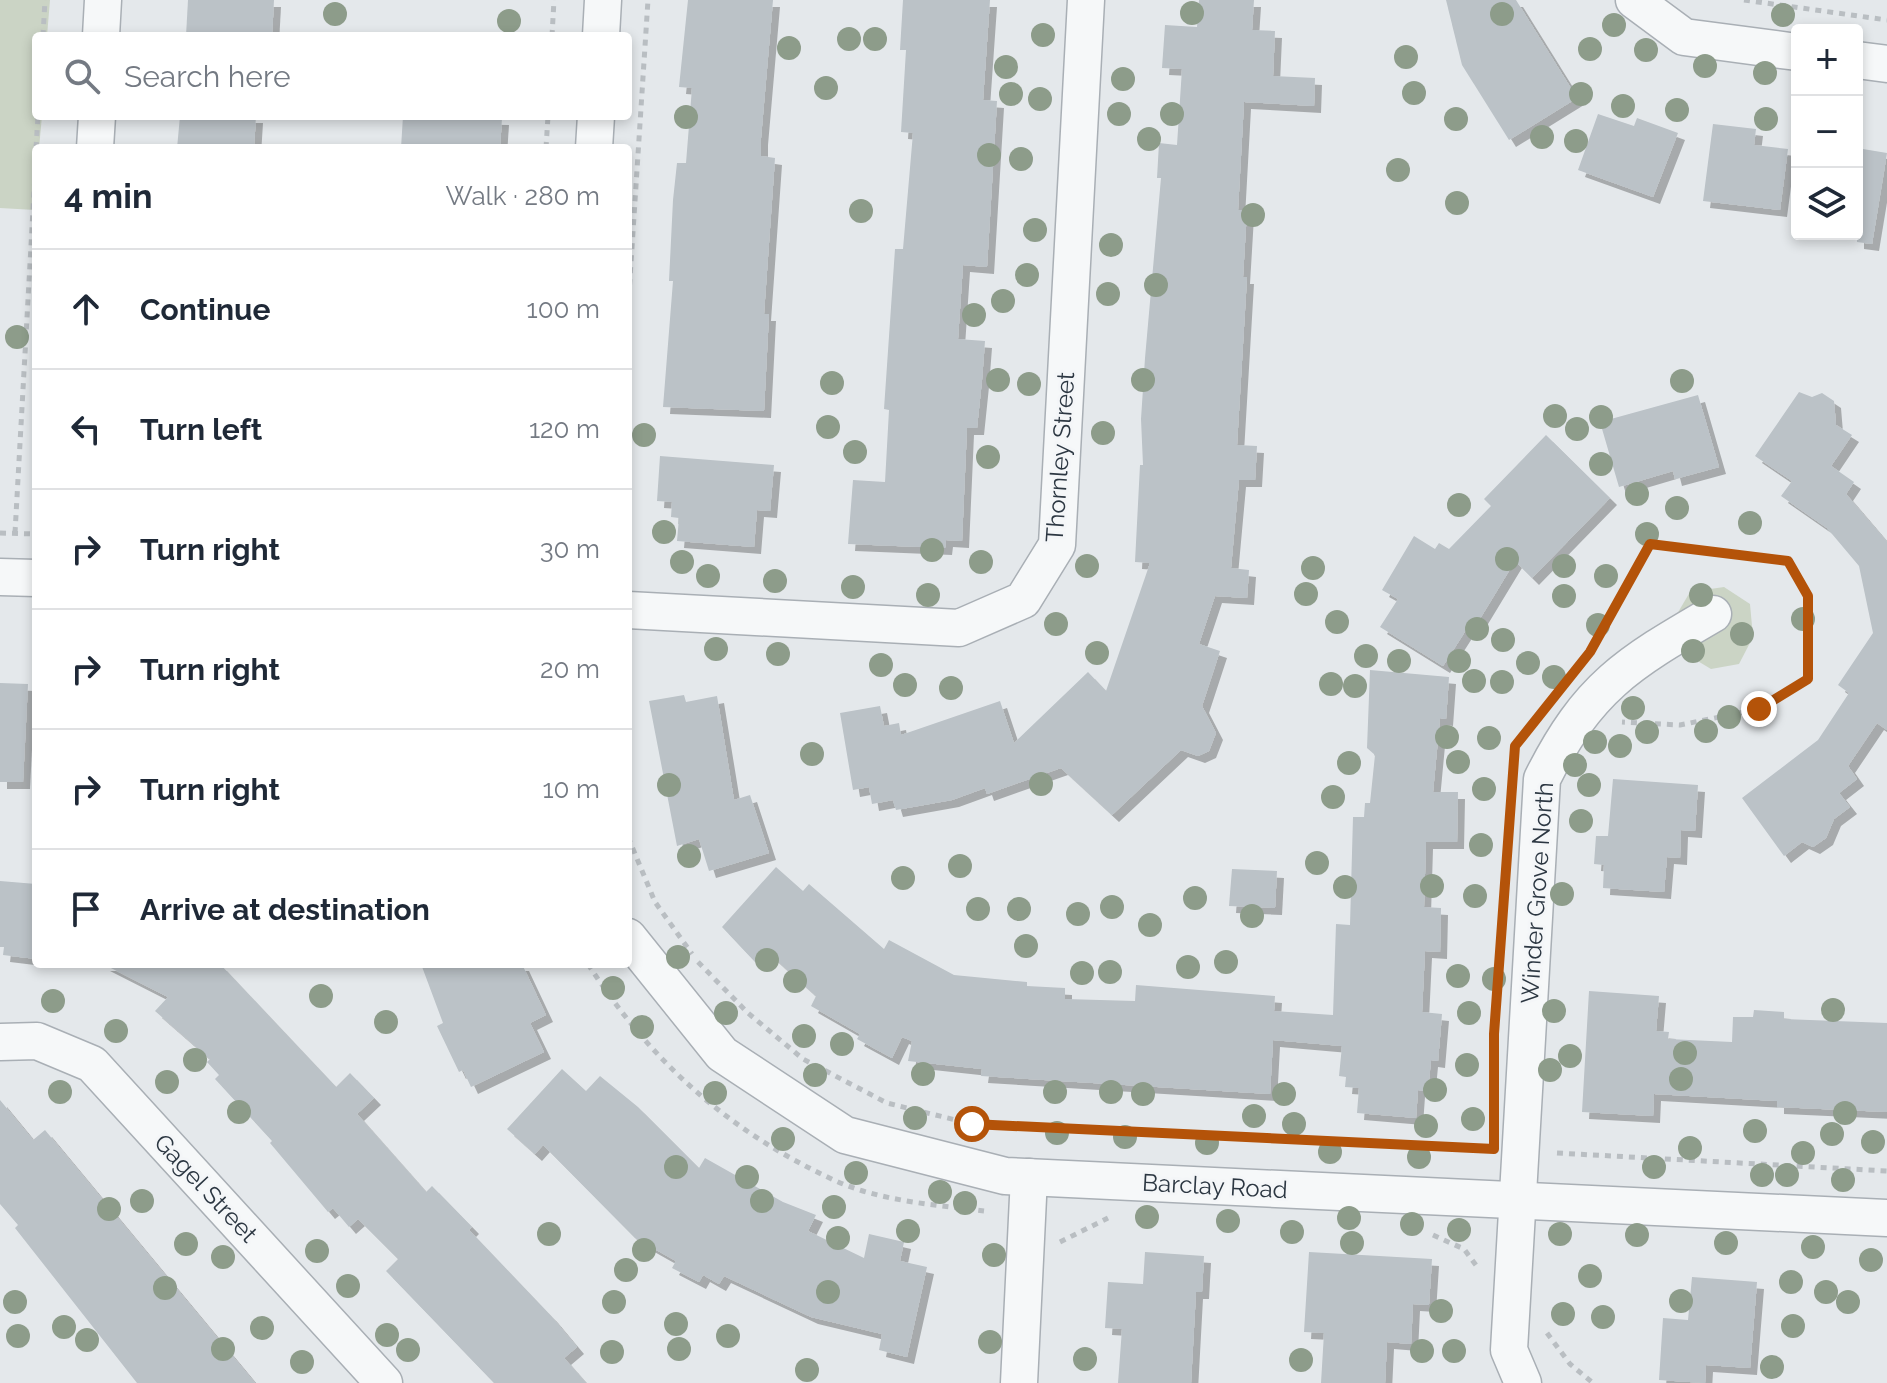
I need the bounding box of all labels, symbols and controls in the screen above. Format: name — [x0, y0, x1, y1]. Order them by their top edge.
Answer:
map controls — [1791, 24, 1863, 240]
button: + — [1791, 24, 1863, 96]
search box — [32, 32, 632, 120]
icon: search — [60, 54, 104, 98]
text: Search here — [124, 59, 291, 94]
button: − — [1791, 96, 1863, 168]
button: layers — [1791, 168, 1863, 240]
text: 4 min — [64, 176, 152, 216]
text: Walk · 280 m — [446, 181, 600, 211]
icon: ahead — [64, 287, 108, 331]
text: Continue — [140, 292, 271, 327]
text: 100 m — [527, 294, 600, 324]
street label: Thornley Street — [1040, 371, 1080, 543]
icon: left — [64, 407, 108, 451]
text: Turn left — [140, 412, 262, 447]
text: 120 m — [529, 414, 600, 444]
icon: right — [64, 527, 108, 571]
text: Turn right — [140, 532, 280, 567]
text: 30 m — [540, 534, 600, 564]
icon: right — [64, 647, 108, 691]
text: Turn right — [140, 652, 280, 687]
text: 20 m — [540, 654, 600, 684]
route end — [1741, 691, 1777, 727]
icon: right — [64, 767, 108, 811]
text: Turn right — [140, 772, 280, 807]
text: 10 m — [542, 774, 600, 804]
street label: Winder Grove North — [1515, 781, 1559, 1005]
icon: arrive — [64, 887, 108, 931]
text: Arrive at destination — [140, 892, 430, 927]
route start — [954, 1106, 990, 1142]
street label: Gagel Street — [148, 1128, 264, 1248]
street label: Barclay Road — [1142, 1168, 1288, 1204]

